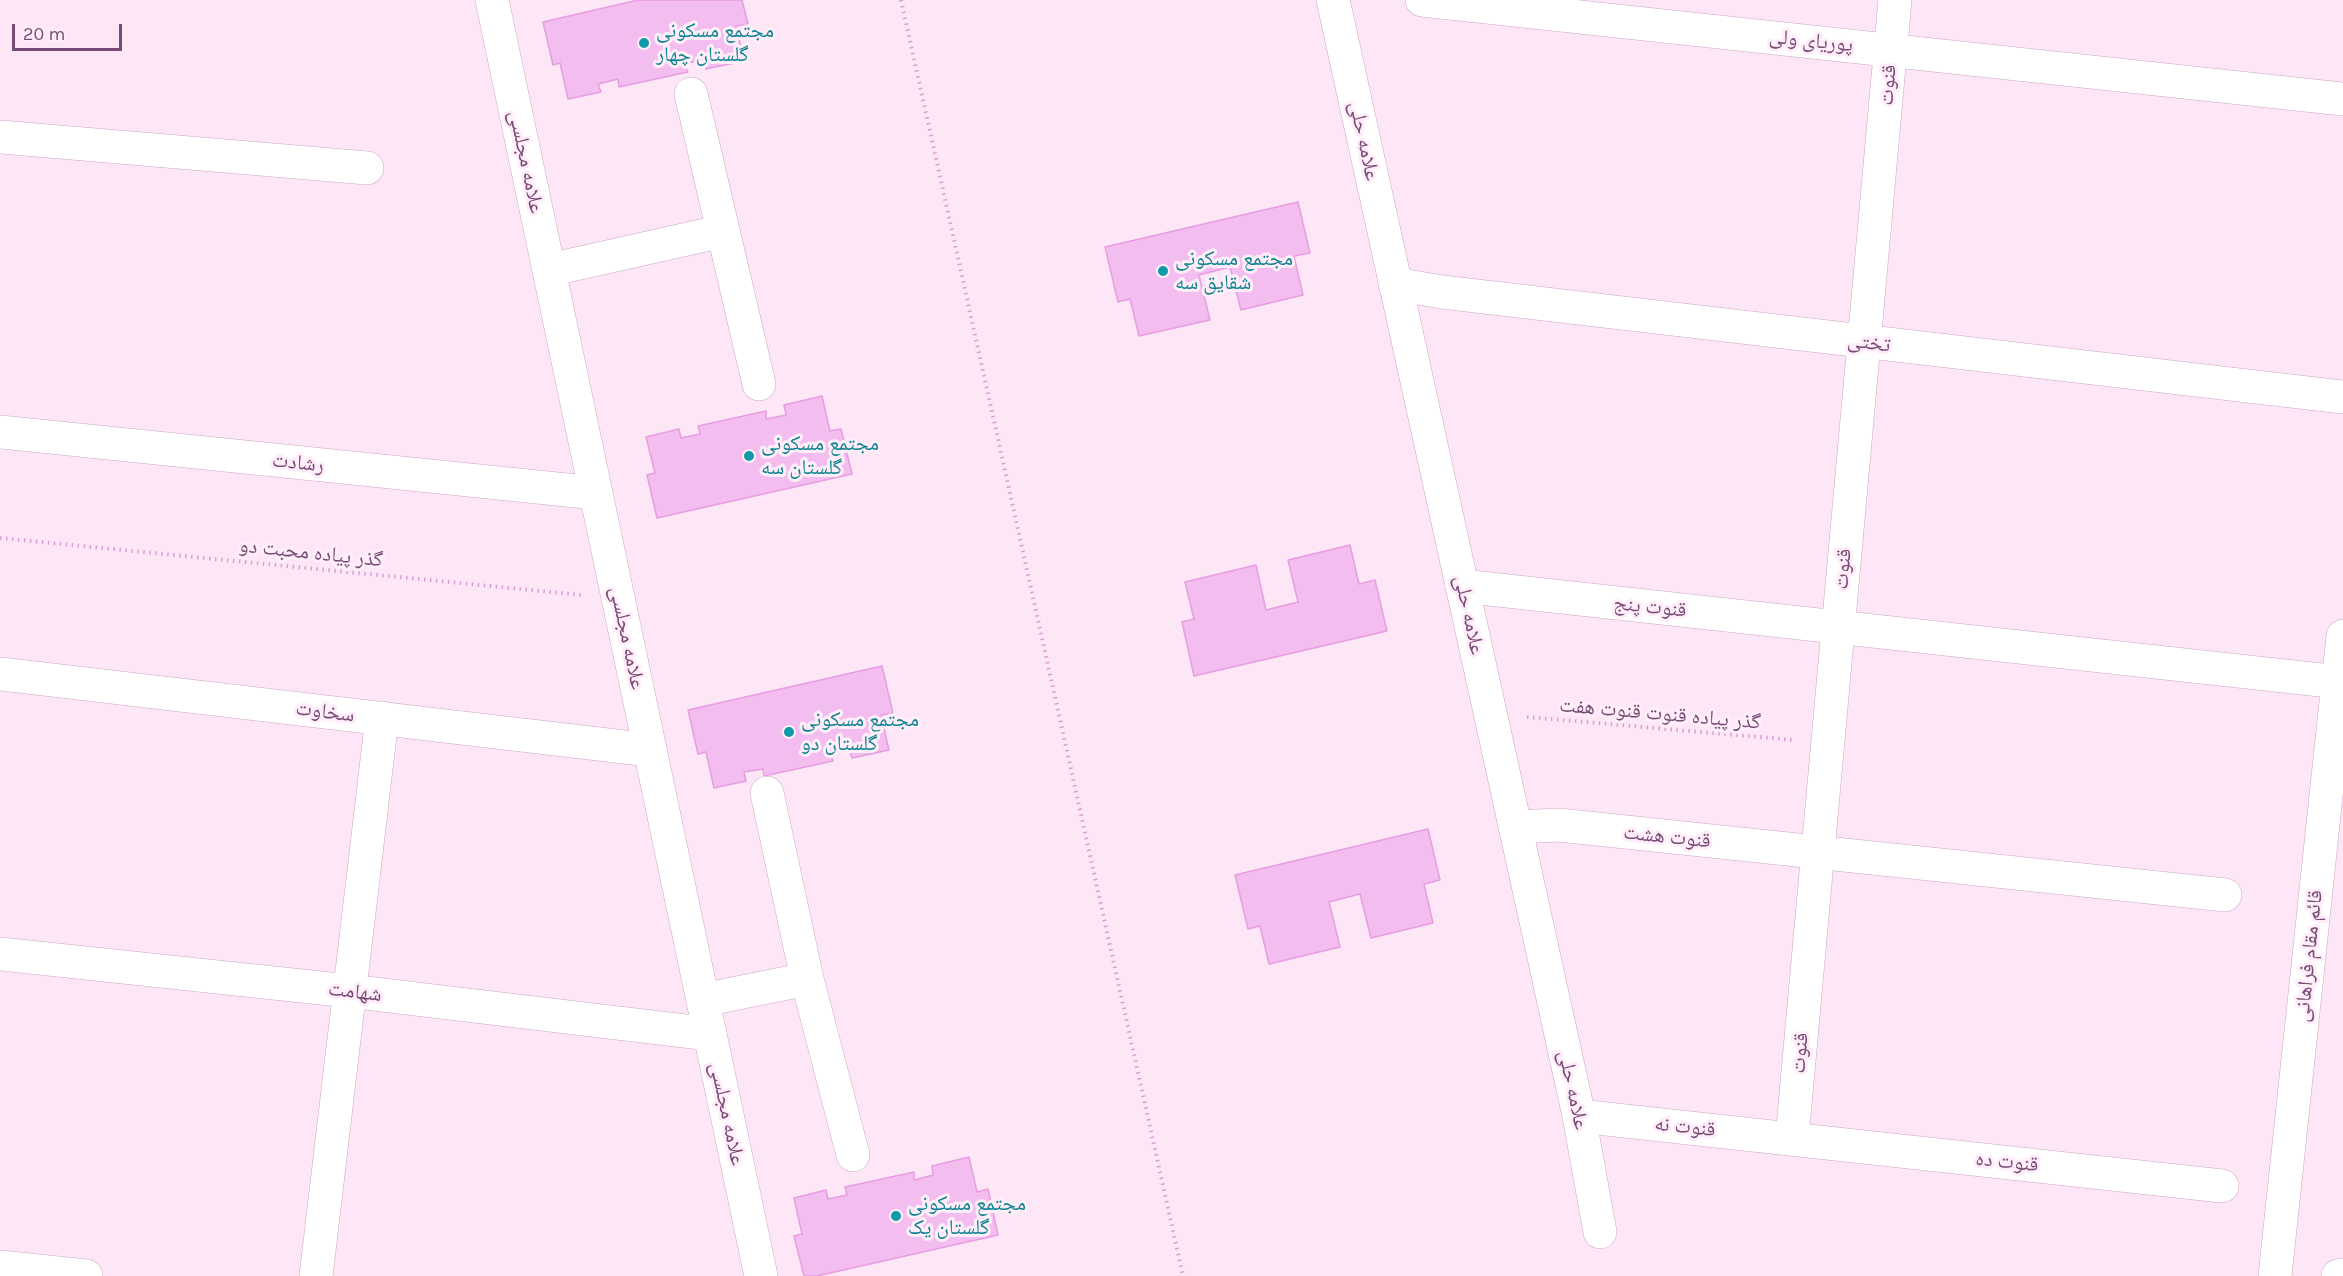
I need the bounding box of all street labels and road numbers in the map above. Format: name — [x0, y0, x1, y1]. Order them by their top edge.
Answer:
street label: پوریای ولی — [1768, 24, 1854, 58]
street label: قنوت — [1874, 63, 1902, 107]
street label: علامه حلی — [1343, 99, 1385, 183]
street label: علامه مجلسی — [503, 108, 549, 216]
street label: تختی — [1846, 328, 1892, 358]
street label: رشادت — [271, 448, 325, 478]
street label: گذر پیاده محبت دو — [238, 533, 384, 573]
street label: قنوت — [1829, 547, 1857, 591]
street label: علامه حلی — [1448, 573, 1490, 657]
street label: علامه مجلسی — [604, 584, 650, 692]
street label: قنوت پنج — [1612, 591, 1688, 623]
street label: گذر پیاده قنوت قنوت هفت — [1558, 693, 1762, 735]
street label: سخاوت — [294, 696, 356, 728]
street label: قنوت هشت — [1622, 820, 1712, 854]
street label: قائم مقام فراهانی — [2290, 889, 2328, 1023]
street label: شهامت — [327, 976, 383, 1008]
street label: قنوت — [1786, 1031, 1814, 1075]
street label: علامه حلی — [1552, 1048, 1594, 1132]
street label: علامه مجلسی — [704, 1060, 750, 1168]
street label: قنوت نه — [1653, 1111, 1717, 1143]
street label: قنوت ده — [1974, 1146, 2040, 1178]

